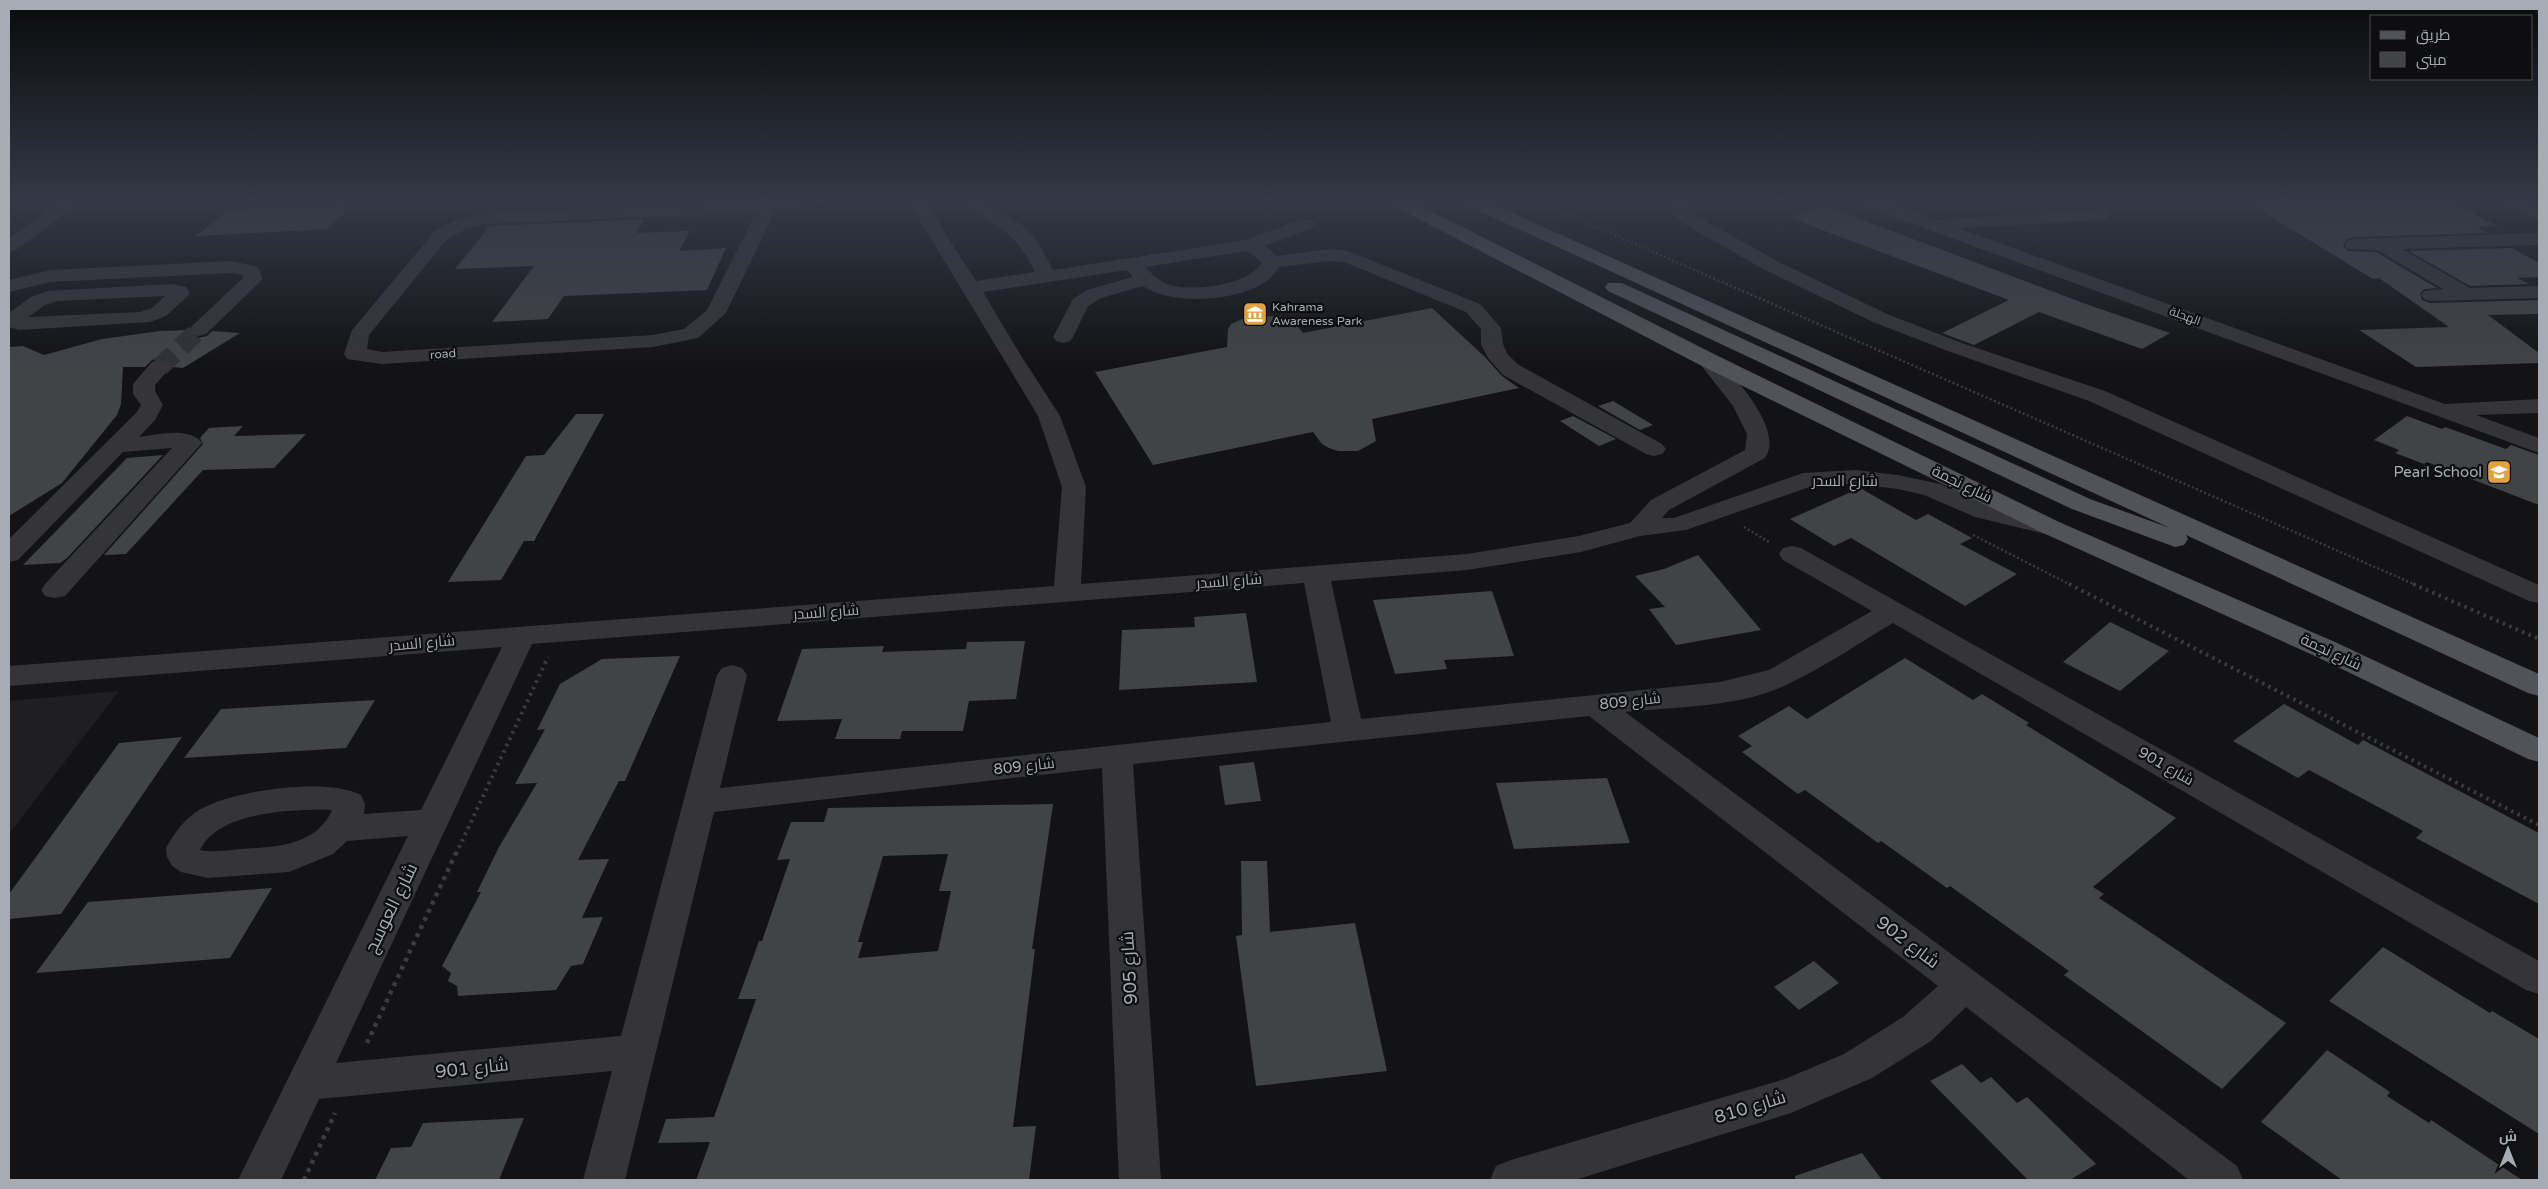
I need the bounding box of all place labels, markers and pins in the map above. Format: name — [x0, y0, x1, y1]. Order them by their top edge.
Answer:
place label: Kahrama Awareness Park — [1272, 300, 1363, 328]
museum icon: Kahrama Awareness Park — [1242, 301, 1268, 327]
school or university icon: Pearl School — [2486, 459, 2512, 485]
place label: Pearl School — [2393, 463, 2482, 481]

